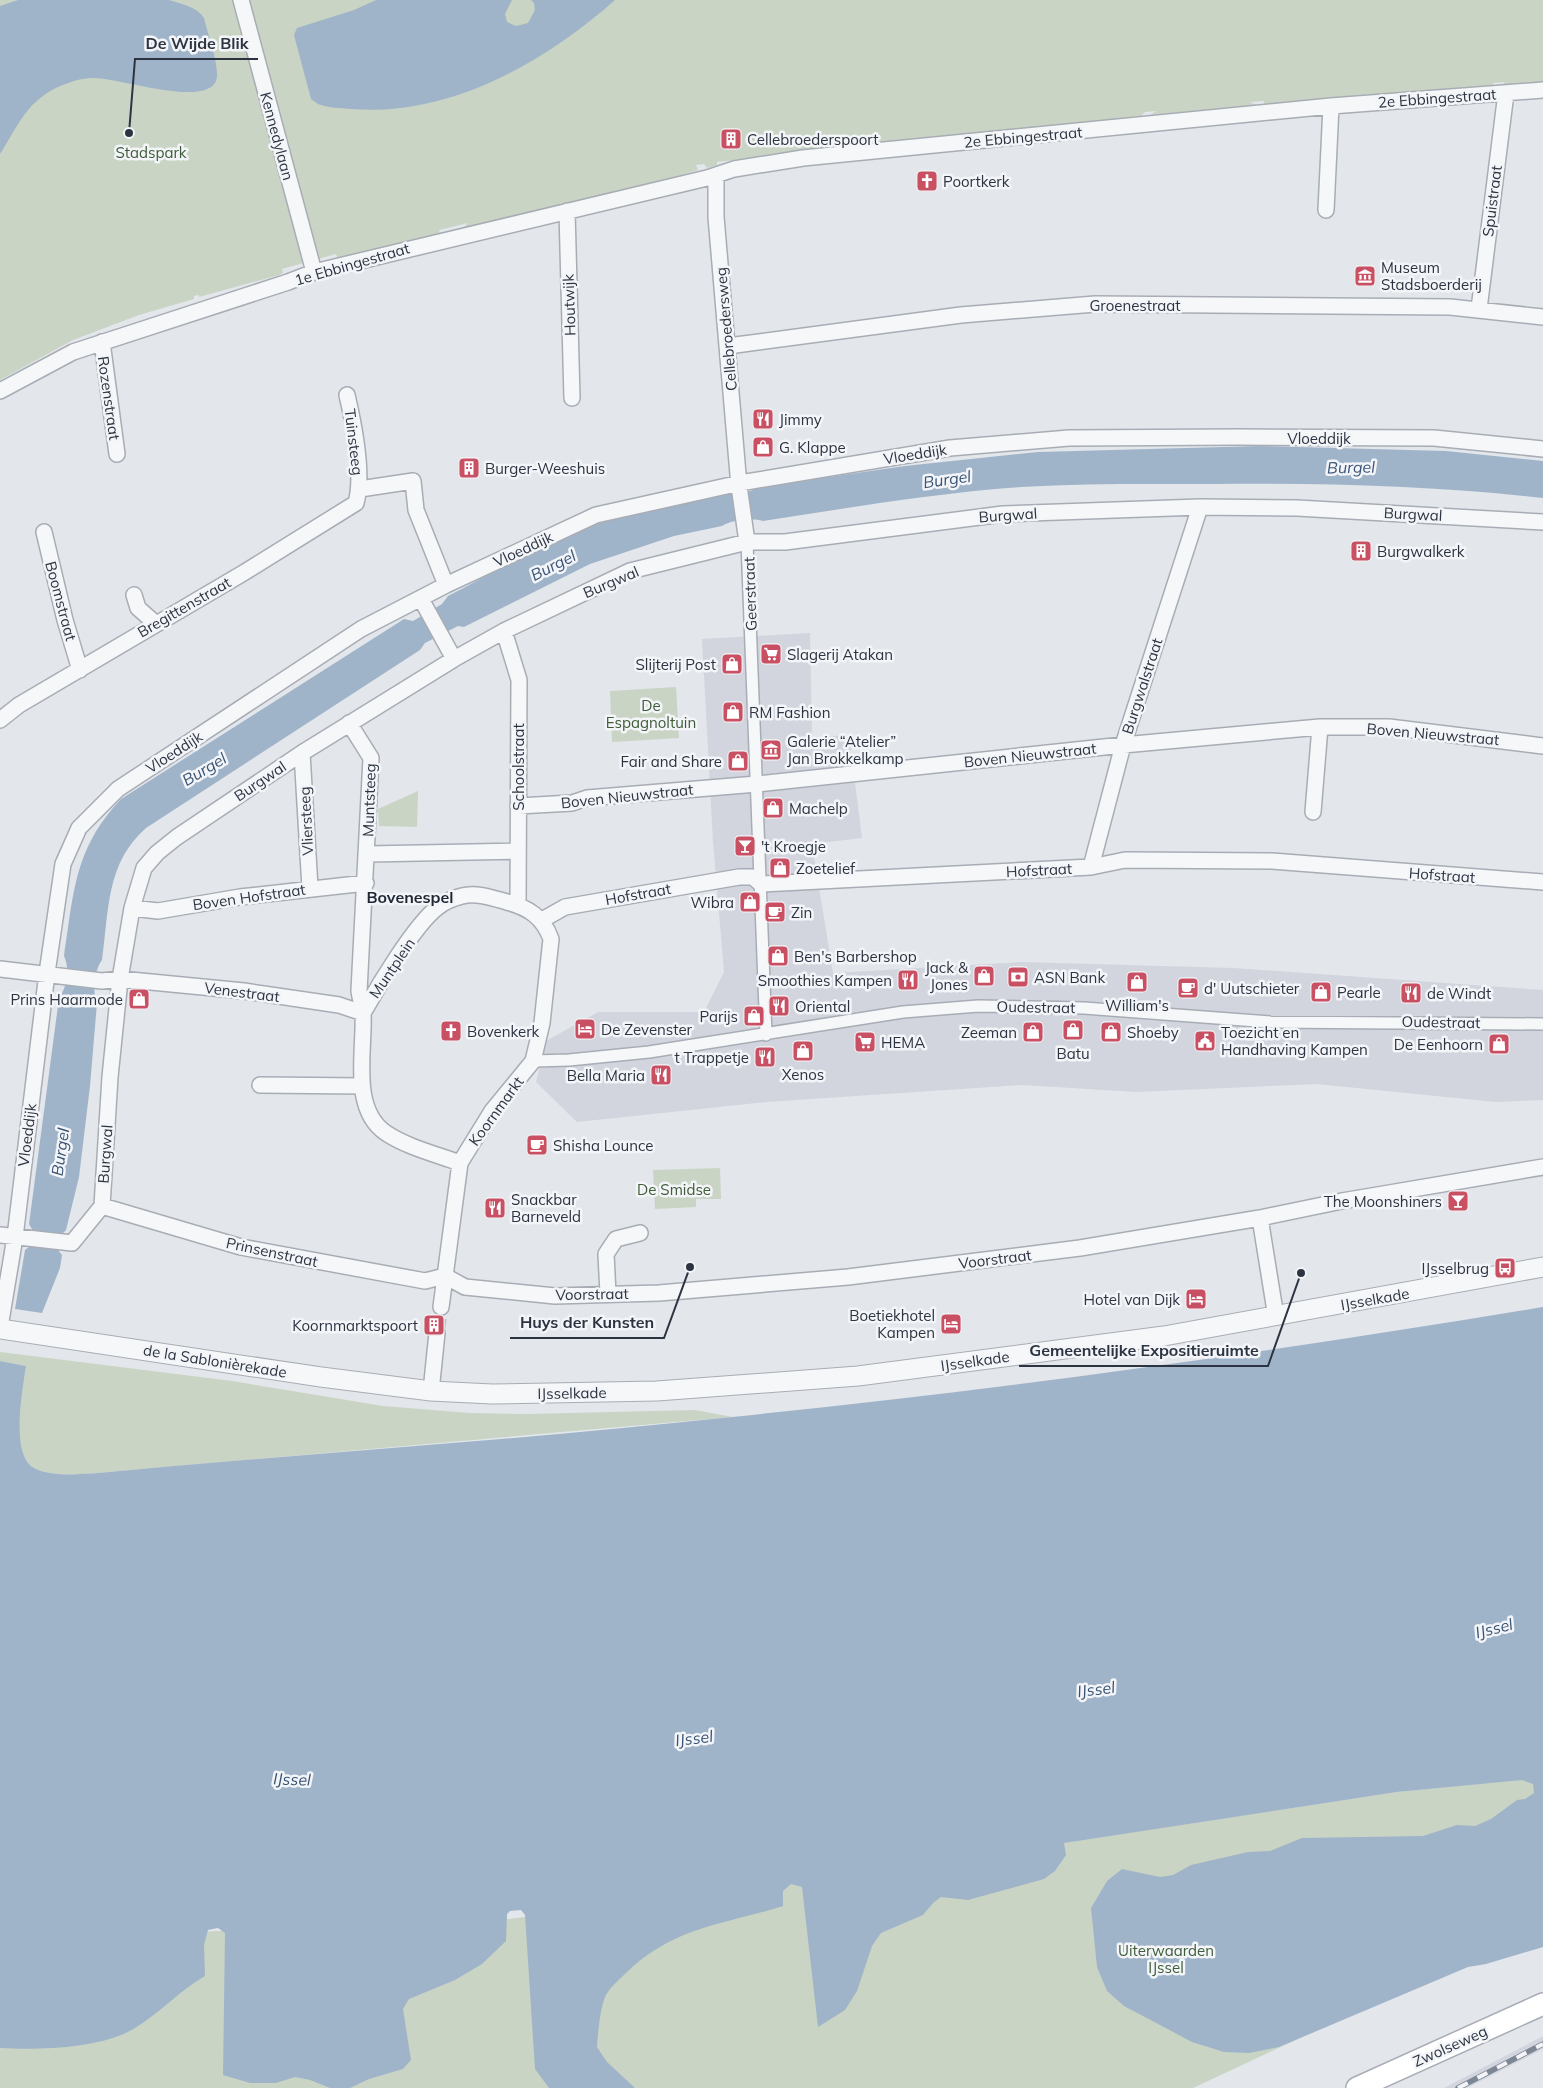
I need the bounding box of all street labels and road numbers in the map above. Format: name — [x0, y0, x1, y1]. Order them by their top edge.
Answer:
street label: 2e Ebbingestraat — [1377, 84, 1497, 112]
street label: Kennedylaan — [256, 90, 298, 182]
street label: 2e Ebbingestraat — [963, 122, 1083, 152]
street label: Spuistraat — [1478, 164, 1506, 238]
street label: 1e Ebbingestraat — [292, 239, 412, 289]
street label: Cellebroedersweg — [711, 266, 741, 392]
street label: Houtwijk — [558, 273, 580, 336]
street label: Groenestraat — [1089, 296, 1181, 315]
street label: Rozenstraat — [94, 355, 124, 441]
street label: Tuinsteeg — [340, 408, 368, 476]
street label: Vloeddijk — [1287, 429, 1351, 448]
street label: Vloeddijk — [882, 440, 948, 468]
street label: Burgwal — [978, 503, 1038, 527]
street label: Burgwal — [1383, 503, 1443, 525]
street label: Vloeddijk — [490, 527, 556, 571]
street label: Geerstraat — [739, 557, 761, 631]
street label: Boomstraat — [41, 559, 81, 643]
street label: Burgwal — [580, 562, 642, 602]
street label: Bregittenstraat — [134, 573, 234, 641]
street label: Burgwalstraat — [1118, 636, 1166, 736]
street label: Boven Nieuwstraat — [1366, 719, 1500, 749]
street label: Schoolstraat — [509, 723, 528, 811]
street label: Vloeddijk — [142, 727, 206, 777]
street label: Boven Nieuwstraat — [963, 739, 1097, 771]
street label: Burgwal — [230, 757, 290, 805]
street label: Muntsteeg — [358, 763, 380, 837]
street label: Boven Nieuwstraat — [560, 780, 694, 812]
street label: Vliersteeg — [295, 786, 317, 856]
street label: Hofstraat — [1005, 859, 1073, 881]
street label: Hofstraat — [1408, 863, 1476, 887]
street label: Hofstraat — [604, 879, 672, 909]
street label: Boven Hofstraat — [191, 880, 307, 914]
street label: Muntplein — [365, 934, 419, 1002]
street label: Venestraat — [203, 978, 281, 1006]
street label: Oudestraat — [997, 997, 1075, 1017]
street label: Oudestraat — [1402, 1012, 1480, 1032]
street label: Koornmarkt — [464, 1073, 528, 1149]
street label: Vloeddijk — [14, 1102, 40, 1168]
street label: Burgwal — [93, 1124, 117, 1184]
street label: Prinsenstraat — [225, 1233, 319, 1271]
street label: Voorstraat — [957, 1245, 1033, 1273]
street label: Voorstraat — [555, 1284, 629, 1304]
street label: IJsselkade — [1339, 1284, 1411, 1314]
street label: de la Sablonièrekade — [142, 1340, 288, 1382]
street label: IJsselkade — [939, 1347, 1011, 1375]
street label: IJsselkade — [537, 1383, 607, 1403]
street label: Zwolseweg — [1410, 2021, 1490, 2071]

